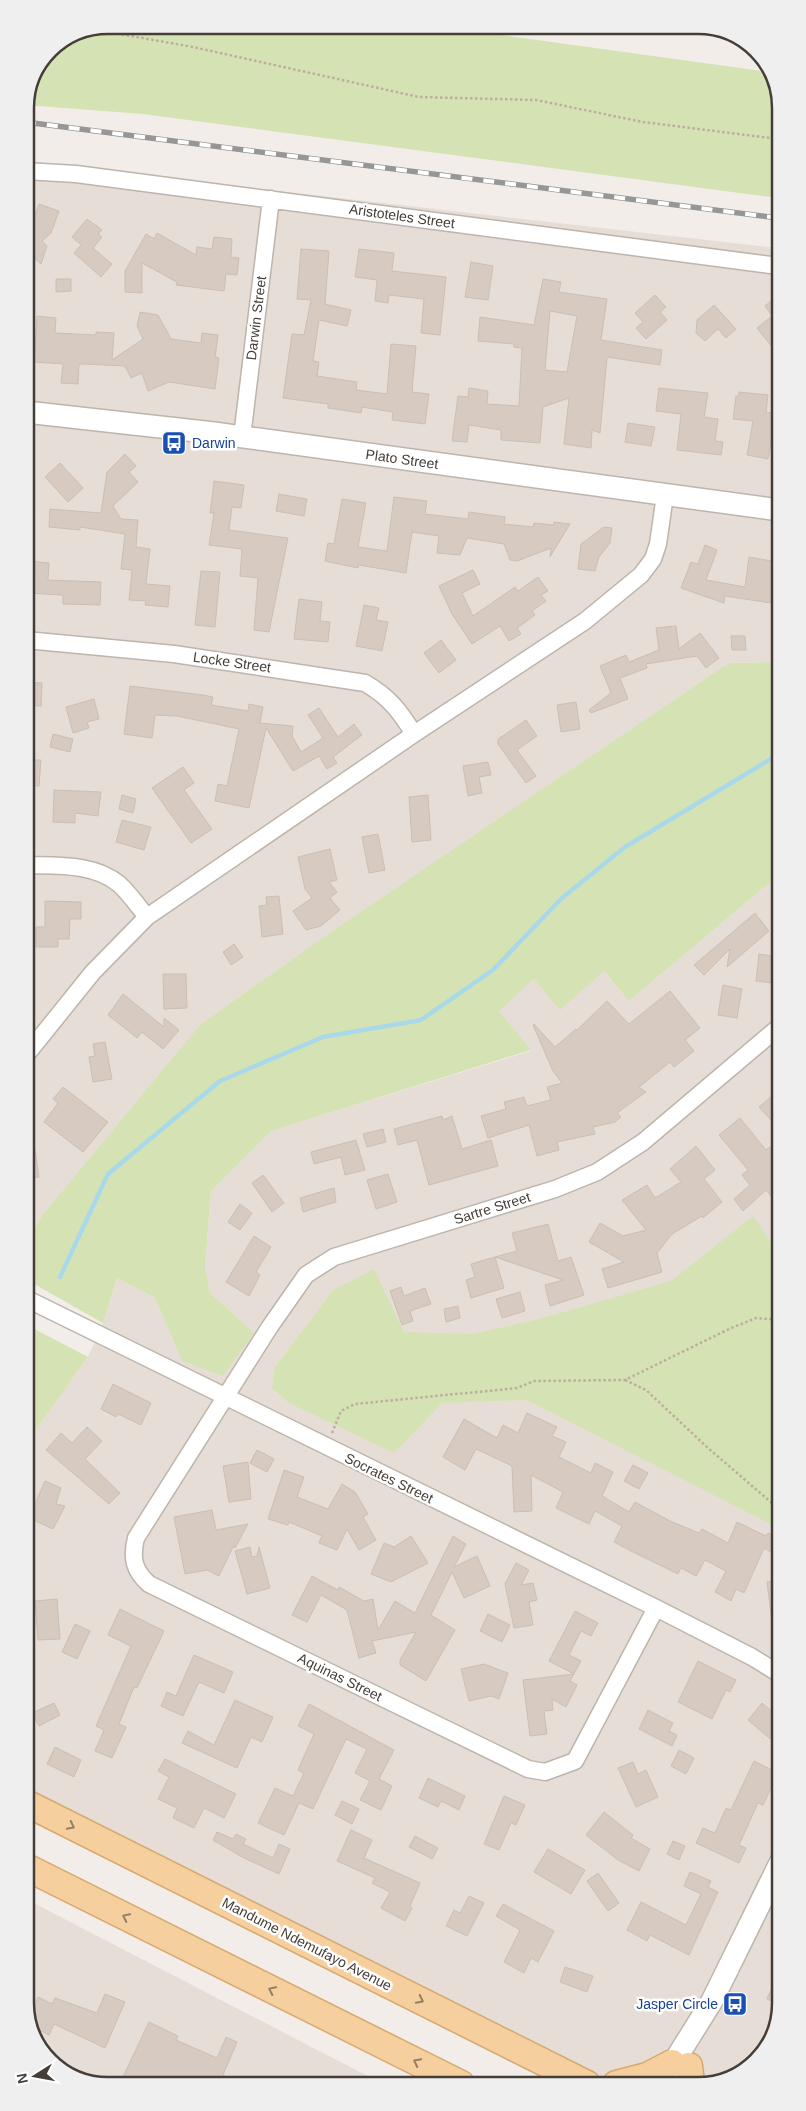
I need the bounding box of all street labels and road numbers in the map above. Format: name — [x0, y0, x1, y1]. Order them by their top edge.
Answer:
street label: Aristoteles Street — [348, 201, 456, 231]
street label: Darwin Street — [243, 275, 269, 361]
street label: Plato Street — [365, 446, 439, 472]
street label: Locke Street — [192, 649, 272, 675]
street label: Sartre Street — [452, 1189, 532, 1227]
street label: Socrates Street — [342, 1450, 436, 1506]
street label: Aquinas Street — [295, 1650, 385, 1704]
street label: Mandume Ndemufayo Avenue — [220, 1894, 395, 1994]

